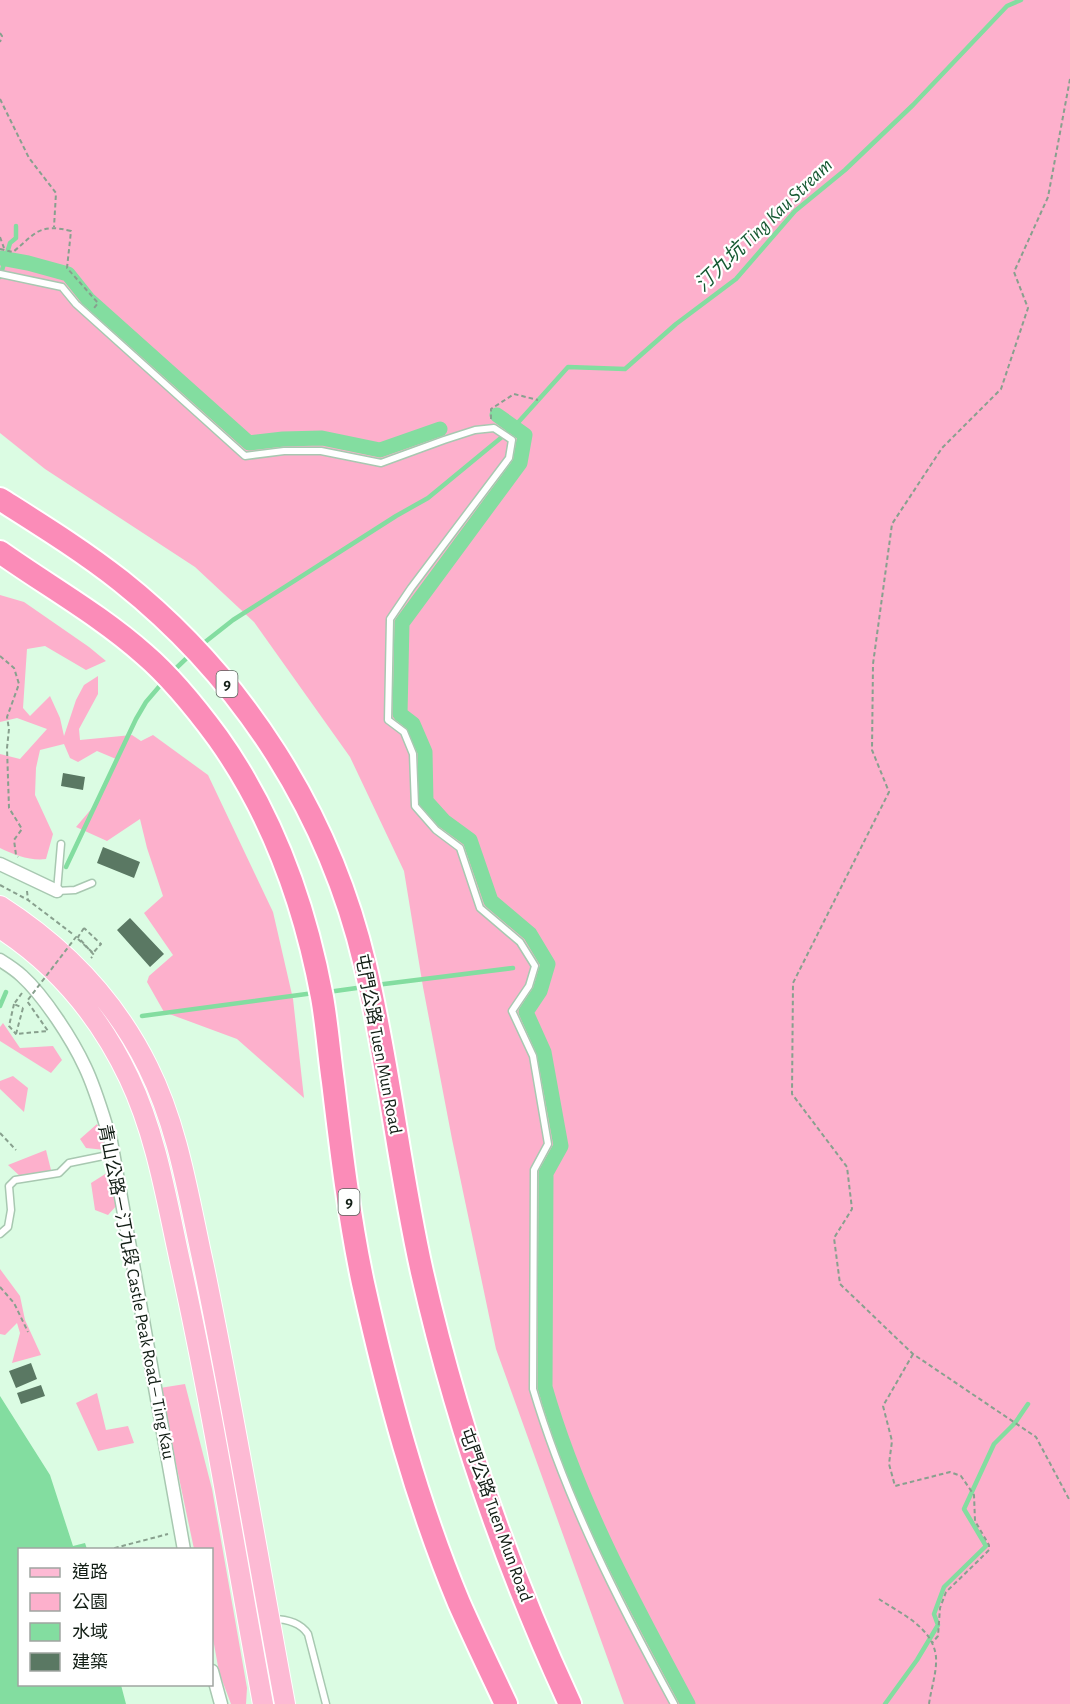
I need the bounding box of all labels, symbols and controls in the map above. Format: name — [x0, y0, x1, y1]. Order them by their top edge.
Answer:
water label: 汀九坑 Ting Kau Stream — [691, 154, 836, 295]
road number: 9 — [216, 671, 238, 697]
street label: 屯門公路 Tuen Mun Road — [352, 952, 406, 1136]
street label: 青山公路－汀九段 Castle Peak Road – Ting Kau — [95, 1123, 179, 1461]
road number: 9 — [338, 1189, 360, 1215]
street label: 屯門公路 Tuen Mun Road — [455, 1425, 537, 1604]
legend — [18, 1548, 213, 1686]
text: 道路 — [72, 1562, 108, 1582]
text: 公園 — [72, 1593, 108, 1612]
text: 水域 — [72, 1623, 108, 1642]
text: 建築 — [72, 1652, 108, 1672]

